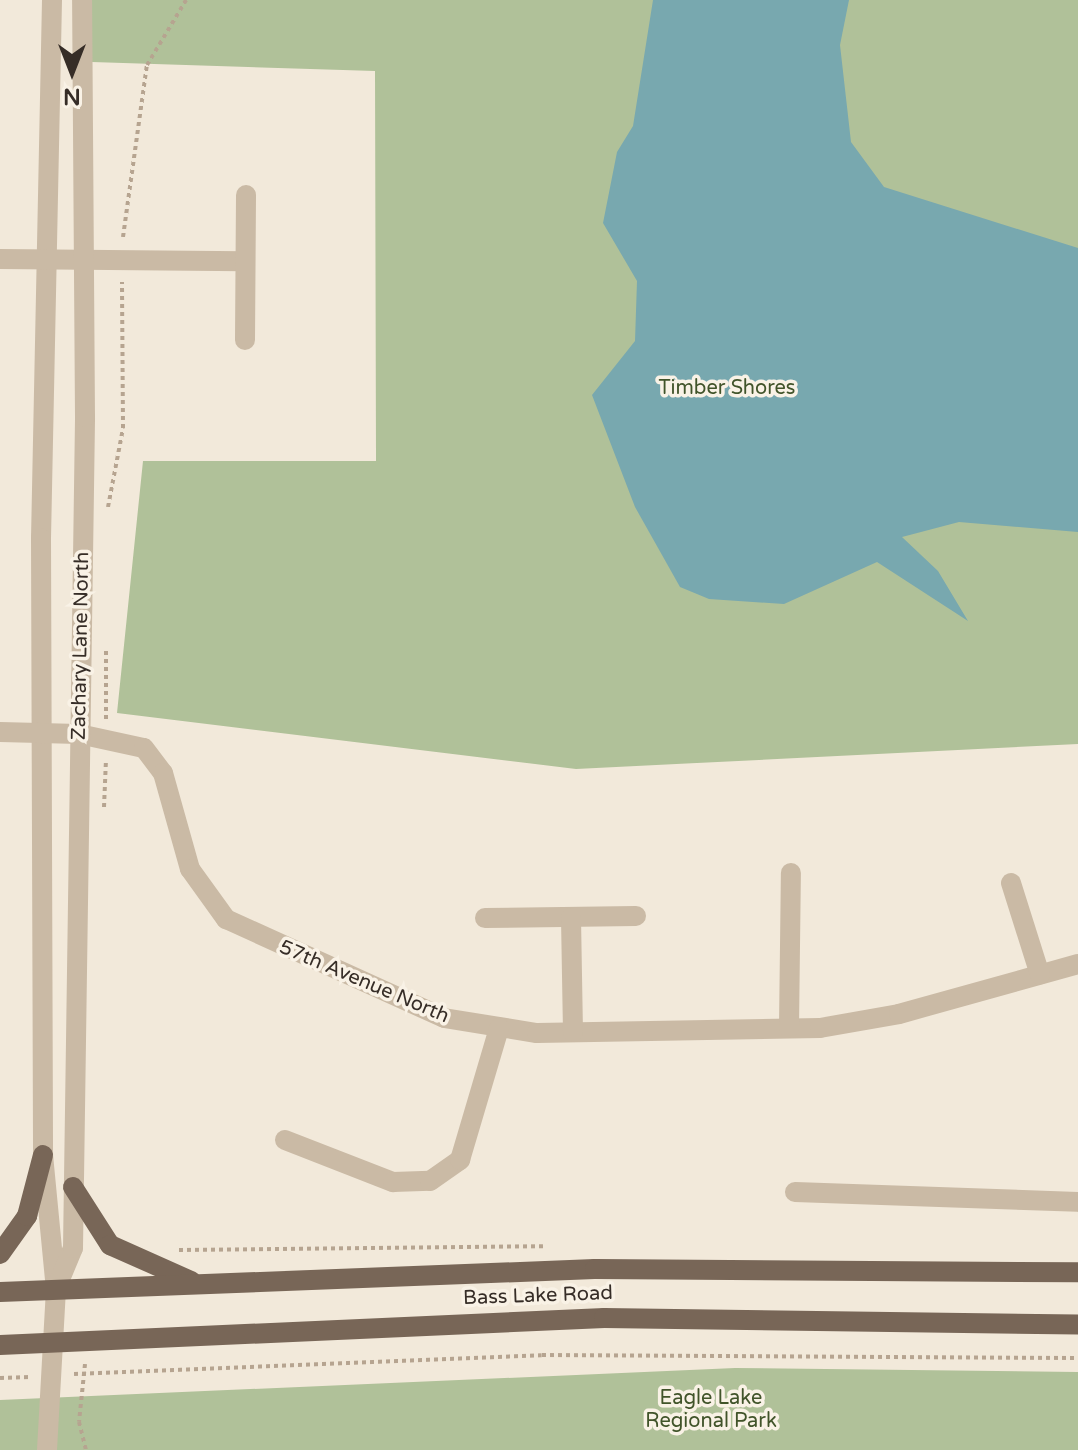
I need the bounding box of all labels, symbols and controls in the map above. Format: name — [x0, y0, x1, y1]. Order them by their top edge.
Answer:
north arrow — [32, 32, 112, 112]
text: N — [63, 83, 81, 109]
park label: Timber Shores — [659, 376, 795, 400]
street label: Zachary Lane North — [67, 552, 95, 740]
street label: 57th Avenue North — [275, 935, 453, 1029]
street label: Bass Lake Road — [463, 1281, 613, 1311]
park label: Eagle Lake Regional Park — [645, 1387, 777, 1434]

